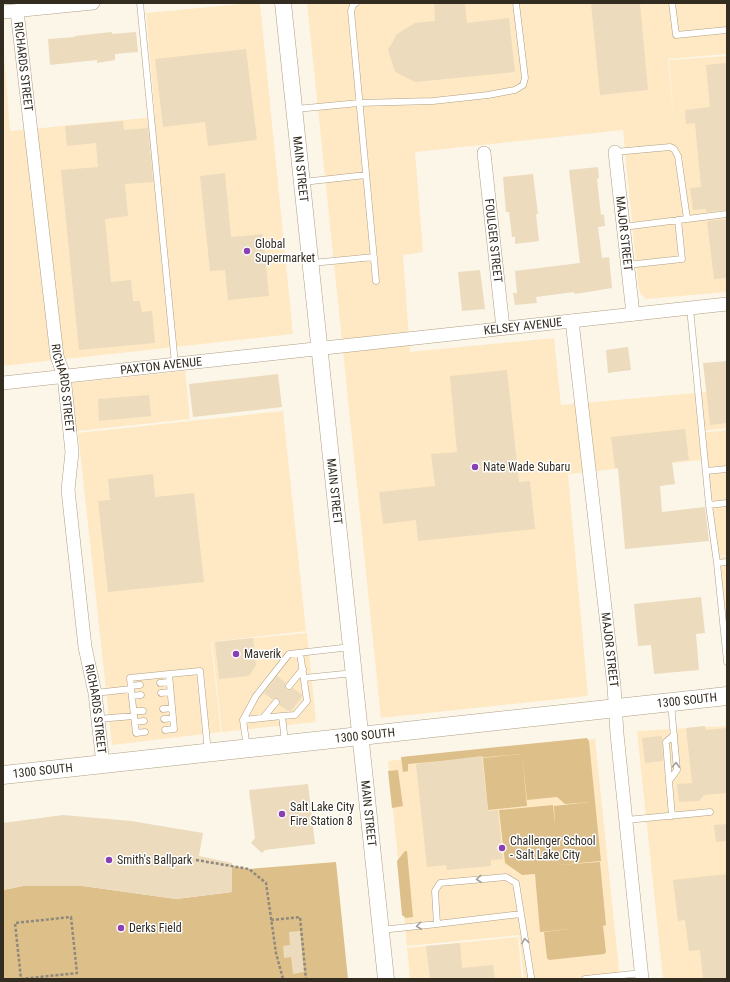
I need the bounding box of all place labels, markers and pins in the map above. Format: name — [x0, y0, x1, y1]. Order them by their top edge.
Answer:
place label: Global Supermarket — [255, 237, 316, 265]
marker: Global Supermarket — [242, 246, 252, 256]
place label: Nate Wade Subaru — [483, 460, 570, 474]
marker: Nate Wade Subaru — [470, 462, 480, 472]
place label: Maverik — [244, 647, 282, 661]
marker: Maverik — [231, 649, 241, 659]
place label: Salt Lake City Fire Station 8 — [290, 800, 354, 828]
marker: Salt Lake City Fire Station 8 — [277, 809, 287, 819]
place label: Challenger School - Salt Lake City — [510, 834, 596, 862]
marker: Challenger School - Salt Lake City — [497, 843, 507, 853]
place label: Smith's Ballpark — [117, 853, 193, 867]
marker: Smith's Ballpark — [104, 855, 114, 865]
place label: Derks Field — [129, 921, 182, 935]
marker: Derks Field — [116, 923, 126, 933]

